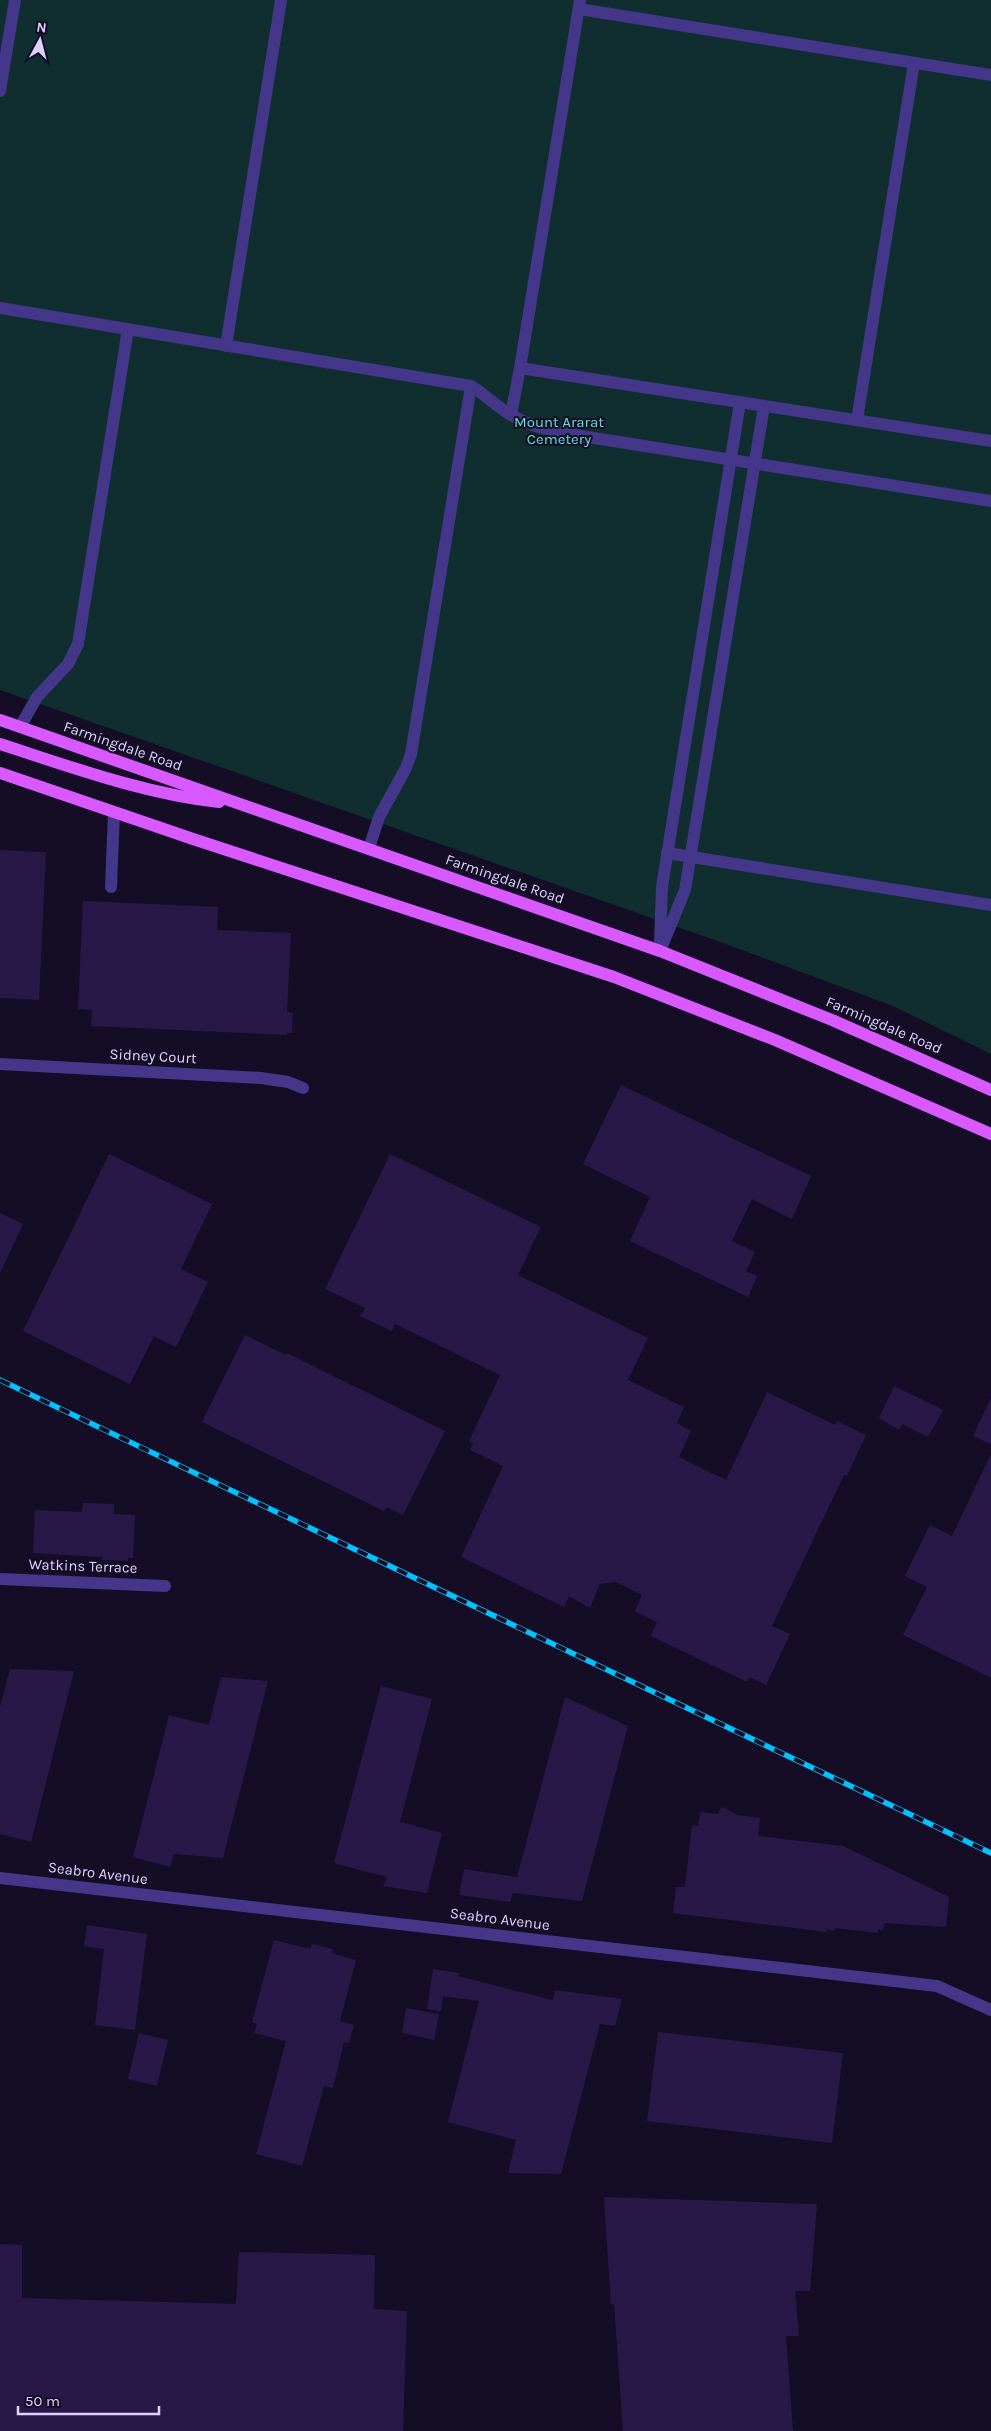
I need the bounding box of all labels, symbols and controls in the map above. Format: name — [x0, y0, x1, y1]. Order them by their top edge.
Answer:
north arrow — [15, 15, 65, 65]
text: N — [36, 19, 48, 37]
park label: Mount Ararat Cemetery — [514, 413, 604, 448]
street label: Farmingdale Road — [61, 717, 185, 775]
street label: Farmingdale Road — [443, 850, 567, 908]
street label: Farmingdale Road — [823, 992, 945, 1058]
street label: Sidney Court — [109, 1045, 197, 1067]
street label: Watkins Terrace — [28, 1555, 138, 1577]
street label: Seabro Avenue — [47, 1858, 149, 1888]
street label: Seabro Avenue — [449, 1904, 551, 1934]
scale bar — [18, 2384, 159, 2416]
text: 50 m — [25, 2392, 60, 2410]

